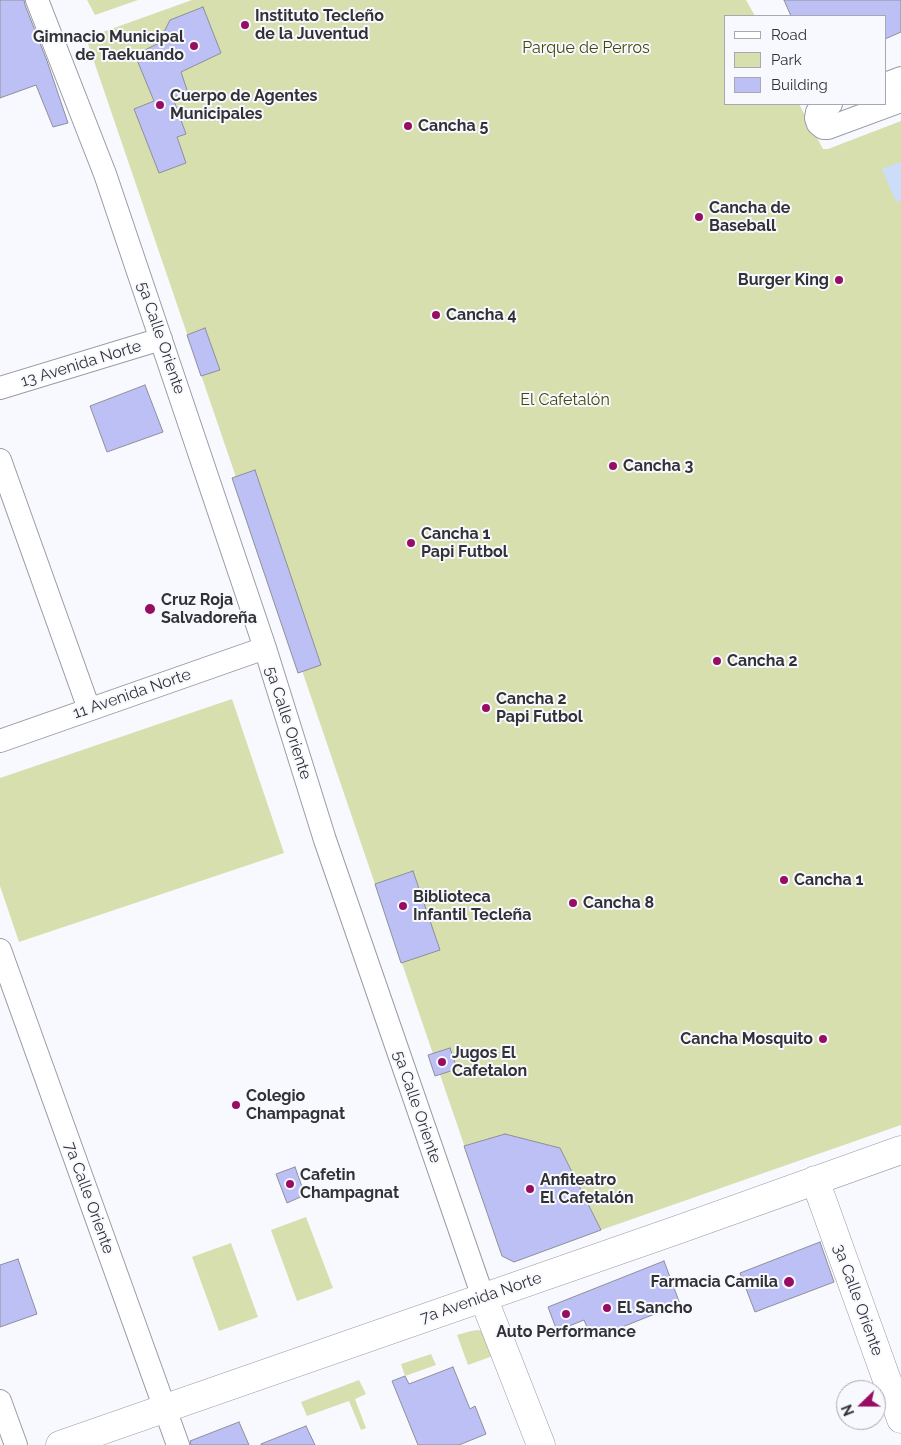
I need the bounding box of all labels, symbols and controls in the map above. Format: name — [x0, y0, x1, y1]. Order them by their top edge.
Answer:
place label: Instituto Tecleño de la Juventud — [255, 6, 384, 44]
legend — [724, 15, 886, 105]
marker: Instituto Tecleño de la Juventud — [239, 19, 251, 31]
text: Road — [771, 26, 807, 44]
place label: Gimnacio Municipal de Taekuando — [33, 27, 184, 65]
park label: Parque de Perros — [522, 38, 650, 58]
marker: Gimnacio Municipal de Taekuando — [188, 40, 200, 52]
text: Park — [771, 51, 802, 69]
text: Building — [771, 76, 828, 94]
place label: Cuerpo de Agentes Municipales — [170, 86, 317, 124]
marker: Cuerpo de Agentes Municipales — [154, 99, 166, 111]
place label: Cancha 5 — [418, 116, 488, 136]
marker: Cancha 5 — [402, 120, 414, 132]
place label: Cancha de Baseball — [709, 198, 790, 236]
marker: Cancha de Baseball — [693, 211, 705, 223]
place label: Burger King — [738, 270, 829, 290]
marker: Burger King — [833, 274, 845, 286]
street label: 5a Calle Oriente — [133, 279, 189, 397]
place label: Cancha 4 — [446, 305, 517, 325]
marker: Cancha 4 — [430, 309, 442, 321]
street label: 13 Avenida Norte — [18, 337, 144, 391]
park label: El Cafetalón — [520, 390, 610, 410]
place label: Cancha 3 — [623, 456, 693, 476]
marker: Cancha 3 — [607, 460, 619, 472]
place label: Cancha 1 Papi Futbol — [421, 524, 508, 562]
marker: Cancha 1 Papi Futbol — [405, 537, 417, 549]
place label: Cruz Roja Salvadoreña — [161, 590, 257, 628]
marker: Cruz Roja Salvadoreña — [143, 602, 157, 616]
place label: Cancha 2 — [727, 651, 798, 671]
marker: Cancha 2 — [711, 655, 723, 667]
street label: 5a Calle Oriente — [261, 664, 315, 782]
street label: 11 Avenida Norte — [71, 665, 193, 723]
place label: Cancha 2 Papi Futbol — [496, 689, 583, 727]
marker: Cancha 2 Papi Futbol — [480, 702, 492, 714]
place label: Cancha 1 — [794, 870, 863, 890]
marker: Cancha 1 — [778, 874, 790, 886]
place label: Biblioteca Infantil Tecleña — [413, 887, 531, 925]
place label: Cancha 8 — [583, 893, 654, 913]
marker: Cancha 8 — [567, 897, 579, 909]
marker: Biblioteca Infantil Tecleña — [397, 900, 409, 912]
place label: Cancha Mosquito — [680, 1029, 813, 1049]
marker: Cancha Mosquito — [817, 1033, 829, 1045]
place label: Jugos El Cafetalon — [452, 1043, 527, 1081]
street label: 5a Calle Oriente — [389, 1048, 445, 1166]
marker: Jugos El Cafetalon — [436, 1056, 448, 1068]
place label: Colegio Champagnat — [246, 1086, 345, 1124]
marker: Colegio Champagnat — [230, 1099, 242, 1111]
street label: 7a Calle Oriente — [60, 1139, 118, 1257]
place label: Cafetin Champagnat — [300, 1165, 399, 1203]
place label: Anfiteatro El Cafetalón — [540, 1170, 634, 1208]
marker: Cafetin Champagnat — [284, 1178, 296, 1190]
marker: Anfiteatro El Cafetalón — [524, 1183, 536, 1195]
street label: 3a Calle Oriente — [829, 1241, 887, 1359]
street label: 7a Avenida Norte — [418, 1268, 544, 1328]
place label: Farmacia Camila — [651, 1272, 778, 1292]
marker: Farmacia Camila — [782, 1275, 796, 1289]
place label: El Sancho — [617, 1298, 693, 1318]
marker: El Sancho — [601, 1302, 613, 1314]
marker: Auto Performance — [560, 1308, 572, 1320]
place label: Auto Performance — [496, 1322, 636, 1342]
north arrow — [836, 1380, 886, 1430]
text: N — [839, 1402, 857, 1418]

